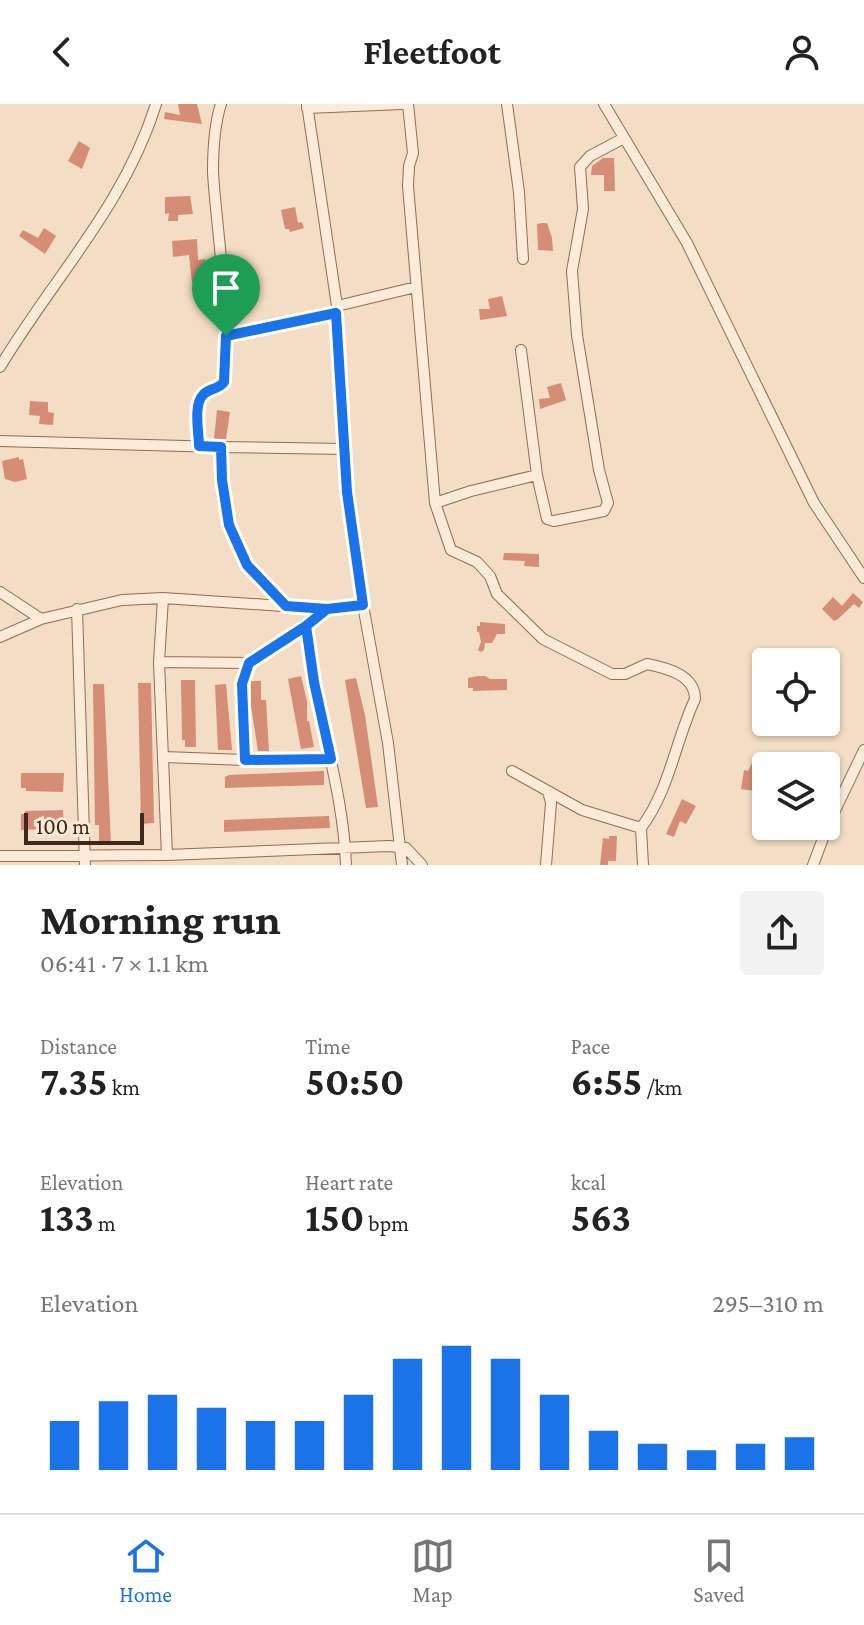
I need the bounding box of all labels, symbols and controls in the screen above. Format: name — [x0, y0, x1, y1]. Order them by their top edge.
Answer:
icon: back — [40, 30, 84, 74]
icon: person — [780, 30, 824, 74]
text: Fleetfoot — [363, 32, 501, 72]
pin — [192, 254, 260, 336]
icon: arrive — [204, 266, 248, 310]
map controls — [752, 648, 840, 840]
button: locate — [752, 648, 840, 736]
button: layers — [752, 752, 840, 840]
scale bar — [24, 809, 144, 845]
text: 100 m — [36, 814, 90, 839]
button: share — [740, 891, 824, 975]
text: Morning run — [40, 895, 281, 943]
text: 06:41 · 7 × 1.1 km — [40, 949, 209, 978]
text: Distance — [40, 1034, 117, 1059]
text: Time — [305, 1034, 350, 1059]
text: Pace — [571, 1034, 610, 1059]
text: 7.35 — [40, 1059, 108, 1104]
text: 50:50 — [305, 1059, 404, 1104]
text: 6:55 — [571, 1059, 642, 1104]
text: km — [108, 1075, 140, 1100]
text: /km — [642, 1075, 682, 1100]
text: Elevation — [40, 1170, 123, 1195]
text: Heart rate — [305, 1170, 393, 1195]
text: kcal — [571, 1170, 606, 1195]
text: 133 — [40, 1195, 94, 1240]
text: 150 — [305, 1195, 364, 1240]
text: 563 — [571, 1195, 631, 1240]
text: m — [94, 1211, 116, 1236]
text: bpm — [364, 1211, 409, 1236]
text: Elevation — [40, 1289, 138, 1318]
text: 295–310 m — [712, 1289, 824, 1318]
tab: Home — [119, 1534, 172, 1607]
tab: Map — [411, 1534, 455, 1607]
tab: Saved — [693, 1534, 745, 1607]

